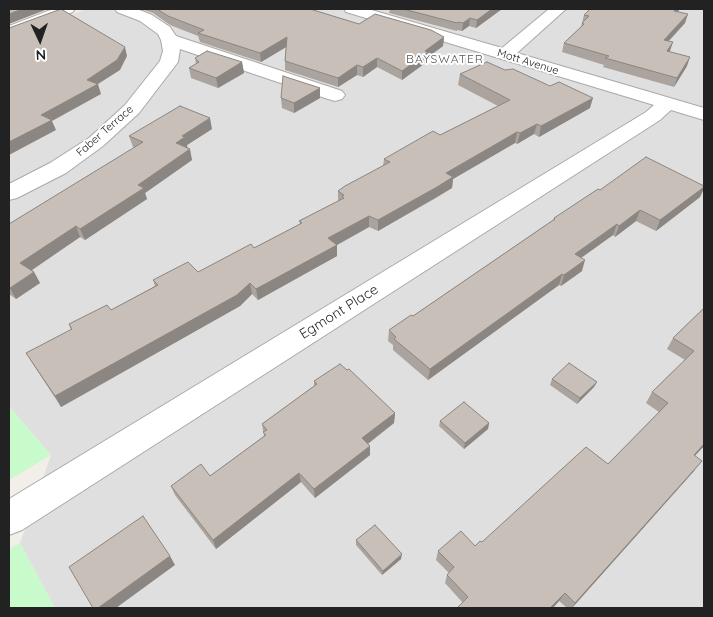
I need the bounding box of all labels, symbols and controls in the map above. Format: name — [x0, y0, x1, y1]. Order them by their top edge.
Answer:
north arrow — [15, 15, 65, 65]
text: N — [35, 46, 46, 64]
street label: Mott Avenue — [496, 46, 560, 78]
district label: BAYSWATER — [405, 52, 485, 66]
street label: Faber Terrace — [74, 103, 136, 159]
street label: Egmont Place — [297, 281, 381, 343]

